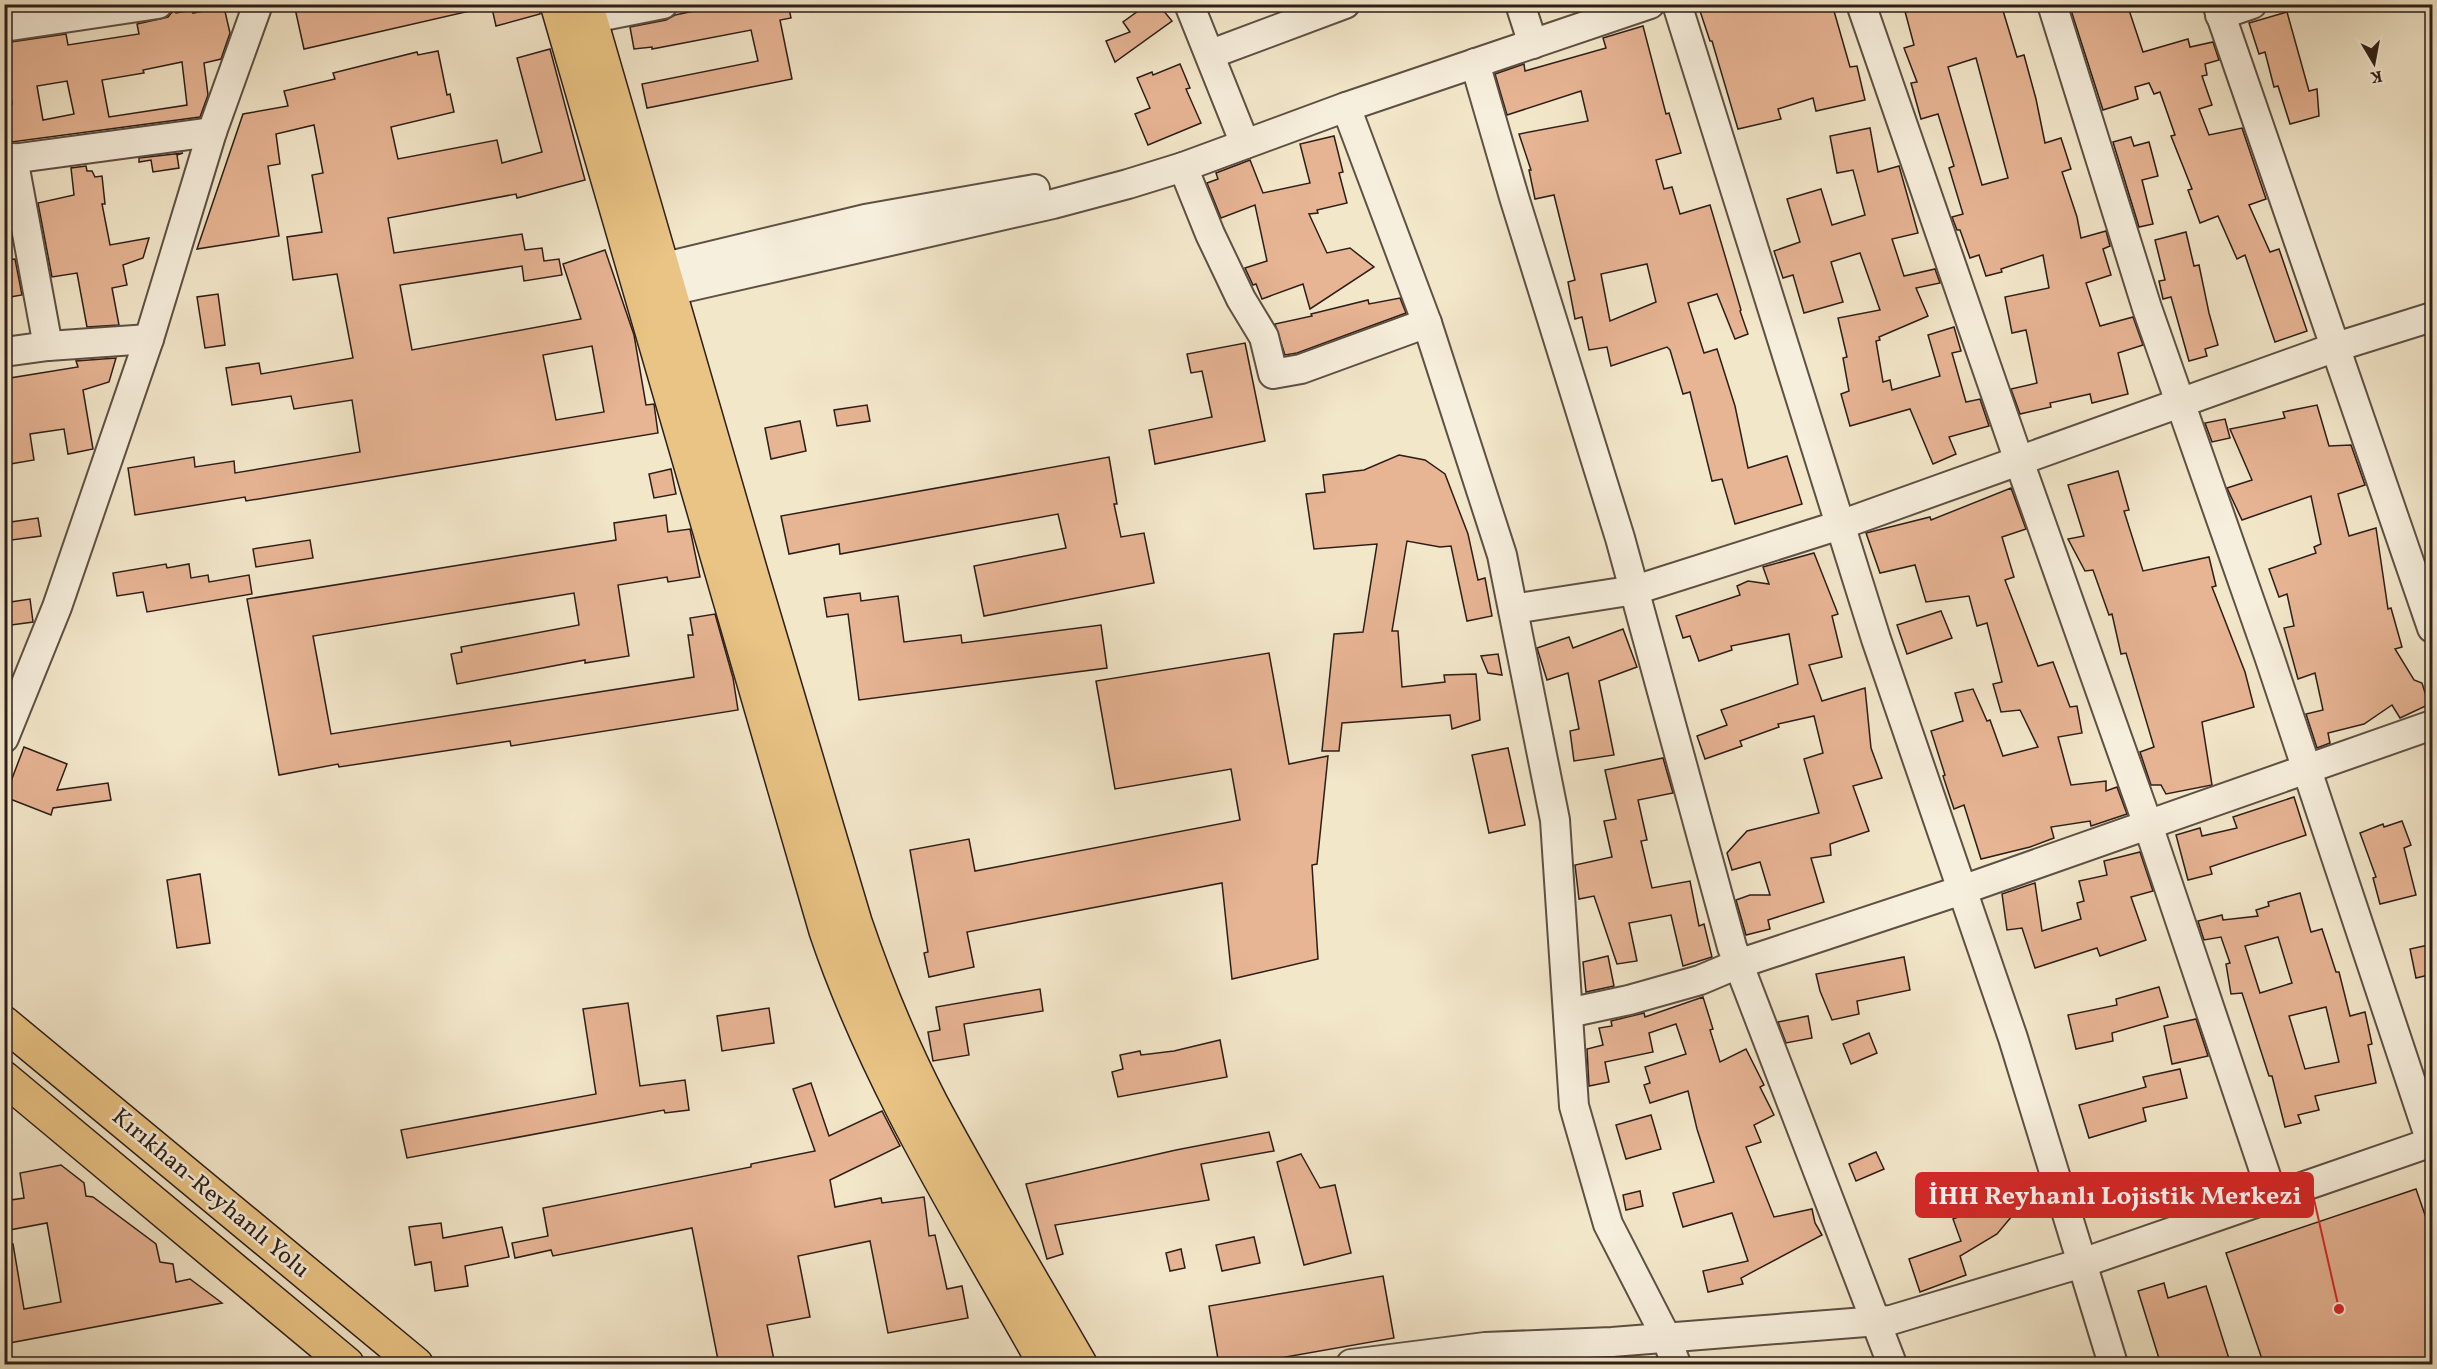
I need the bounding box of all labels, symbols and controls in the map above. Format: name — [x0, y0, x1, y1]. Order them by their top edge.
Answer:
north arrow — [2344, 33, 2404, 93]
text: K — [2368, 64, 2384, 88]
street label: Kırıkhan-Reyhanlı Yolu — [104, 1101, 316, 1287]
callout: İHH Reyhanlı Lojistik Merkezi — [1916, 1173, 2313, 1217]
text: İHH Reyhanlı Lojistik Merkezi — [1928, 1179, 2302, 1215]

